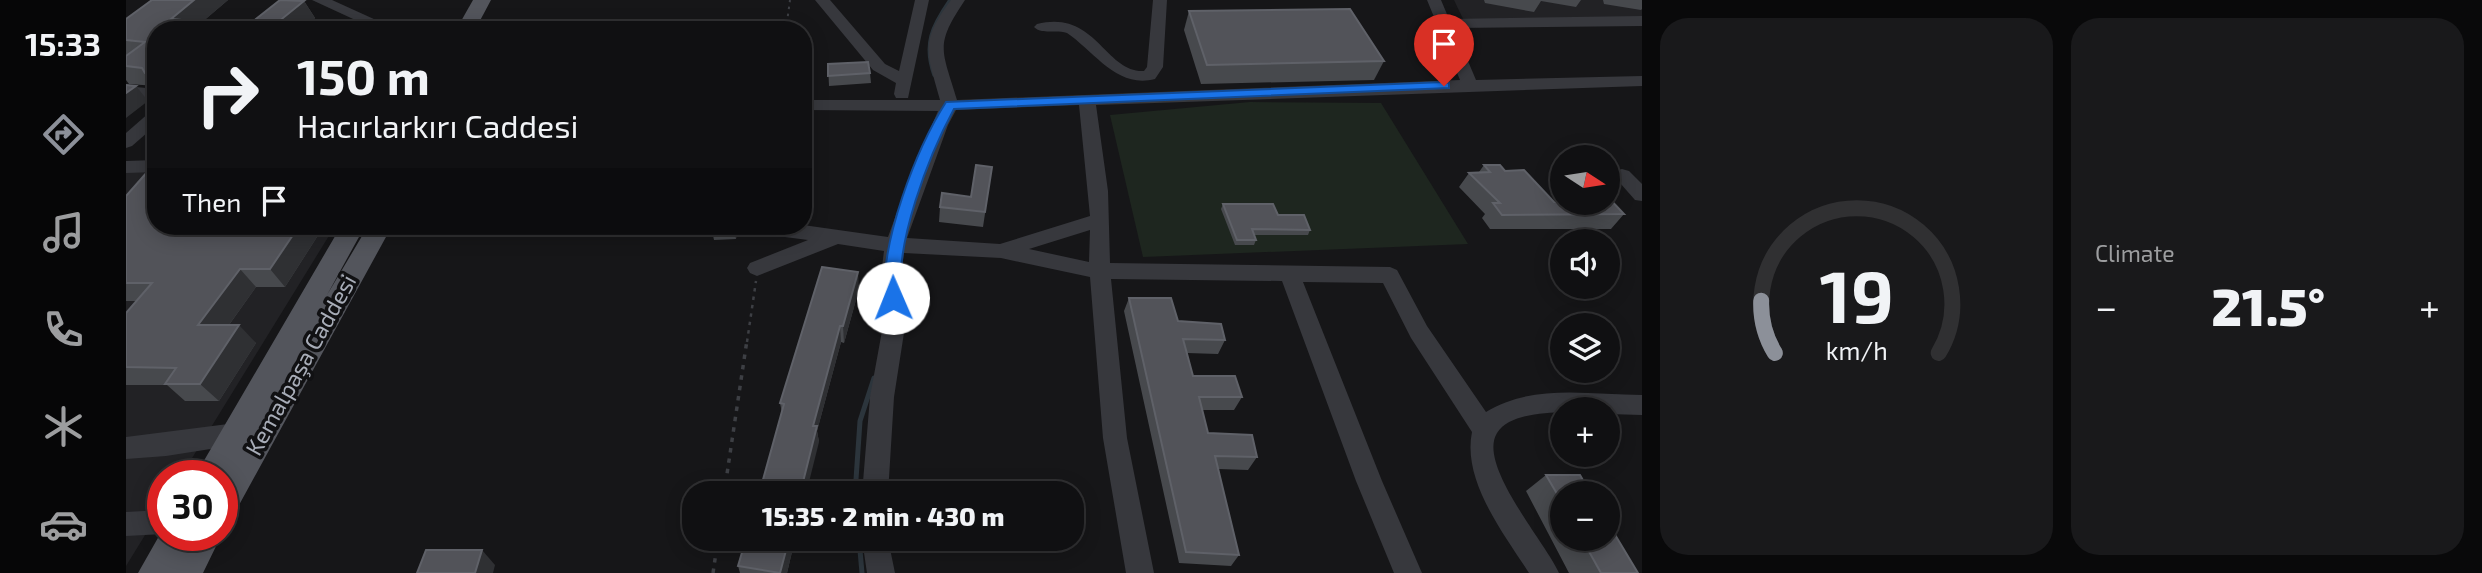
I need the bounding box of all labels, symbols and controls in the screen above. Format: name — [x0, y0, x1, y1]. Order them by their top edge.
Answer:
pin — [1414, 14, 1474, 86]
text: 15:33 — [25, 24, 101, 62]
icon: arrive — [1425, 25, 1463, 63]
text: 150 m — [297, 46, 430, 105]
icon: right — [182, 49, 273, 140]
text: Hacırlarkırı Caddesi — [297, 106, 578, 144]
icon: directions — [39, 110, 88, 159]
north arrow — [1550, 145, 1620, 215]
map controls — [1550, 145, 1620, 551]
icon: arrive — [255, 182, 293, 220]
text: Then — [182, 186, 241, 217]
icon: music — [39, 208, 88, 257]
button: sound — [1550, 229, 1620, 299]
text: Climate — [2095, 239, 2175, 267]
text: 19 — [1819, 250, 1894, 338]
position arrow — [856, 261, 930, 335]
street label: Kemalpaşa Caddesi — [239, 269, 362, 460]
text: 21.5° — [2211, 274, 2325, 336]
text: − — [2095, 283, 2117, 329]
text: + — [2419, 283, 2440, 329]
icon: phone — [39, 305, 88, 354]
button: layers — [1550, 313, 1620, 383]
text: km/h — [1825, 334, 1888, 364]
button: + — [1550, 397, 1620, 467]
icon: climate — [39, 402, 88, 451]
speed limit sign: 30 — [147, 460, 238, 551]
button: − — [1550, 481, 1620, 551]
icon: car — [39, 500, 88, 549]
text: 15:35 · 2 min · 430 m — [762, 500, 1004, 531]

